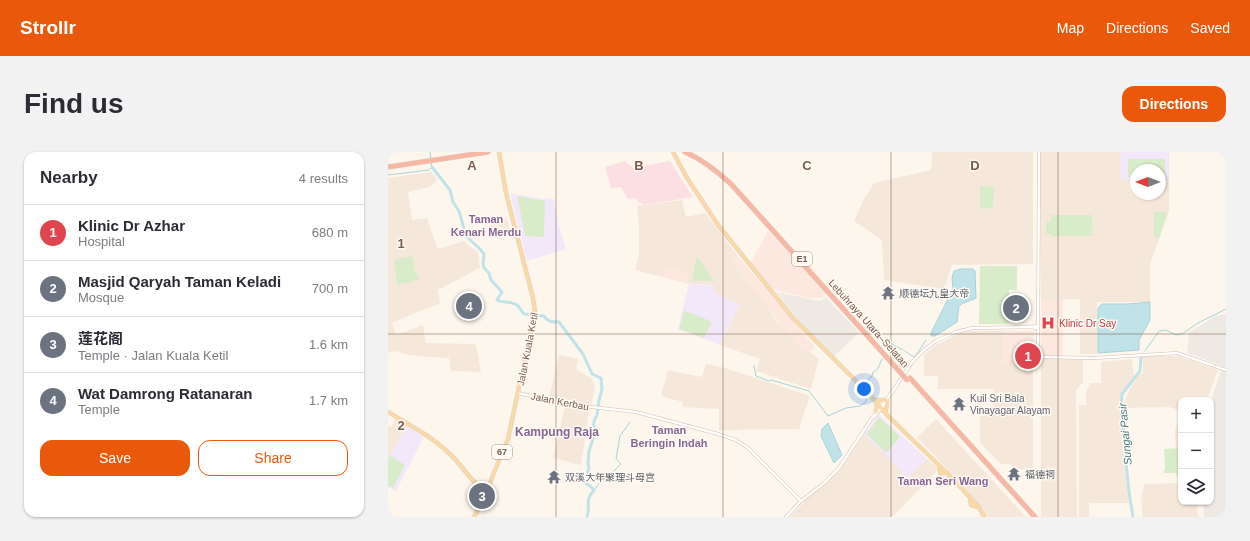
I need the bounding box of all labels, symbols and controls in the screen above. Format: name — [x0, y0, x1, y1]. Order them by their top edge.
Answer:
text: Strollr — [20, 17, 76, 38]
text: Map — [1057, 20, 1084, 36]
text: Directions — [1106, 20, 1168, 36]
text: Saved — [1190, 20, 1230, 36]
button: Directions — [1122, 86, 1226, 122]
text: Find us — [24, 88, 124, 119]
text: A — [467, 158, 477, 173]
text: B — [634, 158, 644, 173]
text: C — [802, 158, 812, 173]
text: D — [970, 158, 980, 173]
north arrow — [1130, 164, 1166, 200]
text: Nearby — [40, 168, 98, 187]
text: 4 results — [299, 171, 348, 186]
district label: Taman Kenari Merdu — [451, 213, 521, 238]
text: Klinic Dr Azhar — [78, 217, 185, 234]
text: 1 — [49, 225, 57, 240]
text: 680 m — [312, 225, 348, 240]
text: Hospital — [78, 234, 125, 249]
text: 1 — [397, 236, 405, 251]
road number: E1 — [792, 252, 812, 266]
text: Masjid Qaryah Taman Keladi — [78, 273, 281, 290]
street label: Lebuhraya Utara–Selatan — [826, 277, 911, 369]
text: 2 — [49, 281, 57, 296]
text: 700 m — [312, 281, 348, 296]
temple icon: 顺德坛九皇大帝 — [880, 285, 896, 301]
place label: 顺德坛九皇大帝 — [899, 288, 969, 299]
text: Mosque — [78, 290, 124, 305]
pin: 4 — [456, 291, 482, 321]
pin: 2 — [1003, 293, 1029, 323]
street label: Jalan Kuala Ketil — [515, 311, 540, 387]
hospital icon: Klinic Dr Say — [1040, 315, 1056, 331]
place label: Klinic Dr Say — [1059, 318, 1116, 329]
text: 莲花阁 — [78, 330, 123, 347]
text: 3 — [49, 337, 57, 352]
text: 1.6 km — [309, 337, 348, 352]
pin: 1 — [1015, 341, 1041, 371]
text: Temple · Jalan Kuala Ketil — [78, 348, 228, 363]
your location — [854, 379, 874, 399]
text: Wat Damrong Ratanaran — [78, 385, 252, 402]
street label: Jalan Kerbau — [530, 390, 590, 413]
text: 4 — [49, 393, 57, 408]
text: 1.7 km — [309, 393, 348, 408]
place label: Kuil Sri Bala Vinayagar Alayam — [970, 393, 1050, 416]
temple icon: Kuil Sri Bala Vinayagar Alayam — [951, 396, 967, 412]
map controls — [1178, 397, 1214, 505]
button: + — [1178, 397, 1214, 433]
water label: Sungai Pasir — [1116, 401, 1134, 466]
text: Temple — [78, 402, 120, 417]
text: 2 — [397, 418, 405, 433]
district label: Taman Beringin Indah — [631, 424, 708, 449]
district label: Kampung Raja — [515, 425, 599, 439]
button: − — [1178, 433, 1214, 469]
button: Save — [40, 440, 190, 476]
button: Share — [198, 440, 348, 476]
road number: 67 — [492, 445, 512, 459]
temple icon: 福德祠 — [1006, 466, 1022, 482]
temple icon: 双溪大年聚理斗母宫 — [546, 469, 562, 485]
place label: 福德祠 — [1025, 469, 1055, 480]
button: layers — [1178, 469, 1214, 505]
place label: 双溪大年聚理斗母宫 — [565, 472, 655, 483]
district label: Taman Seri Wang — [897, 475, 989, 487]
pin: 3 — [469, 481, 495, 511]

